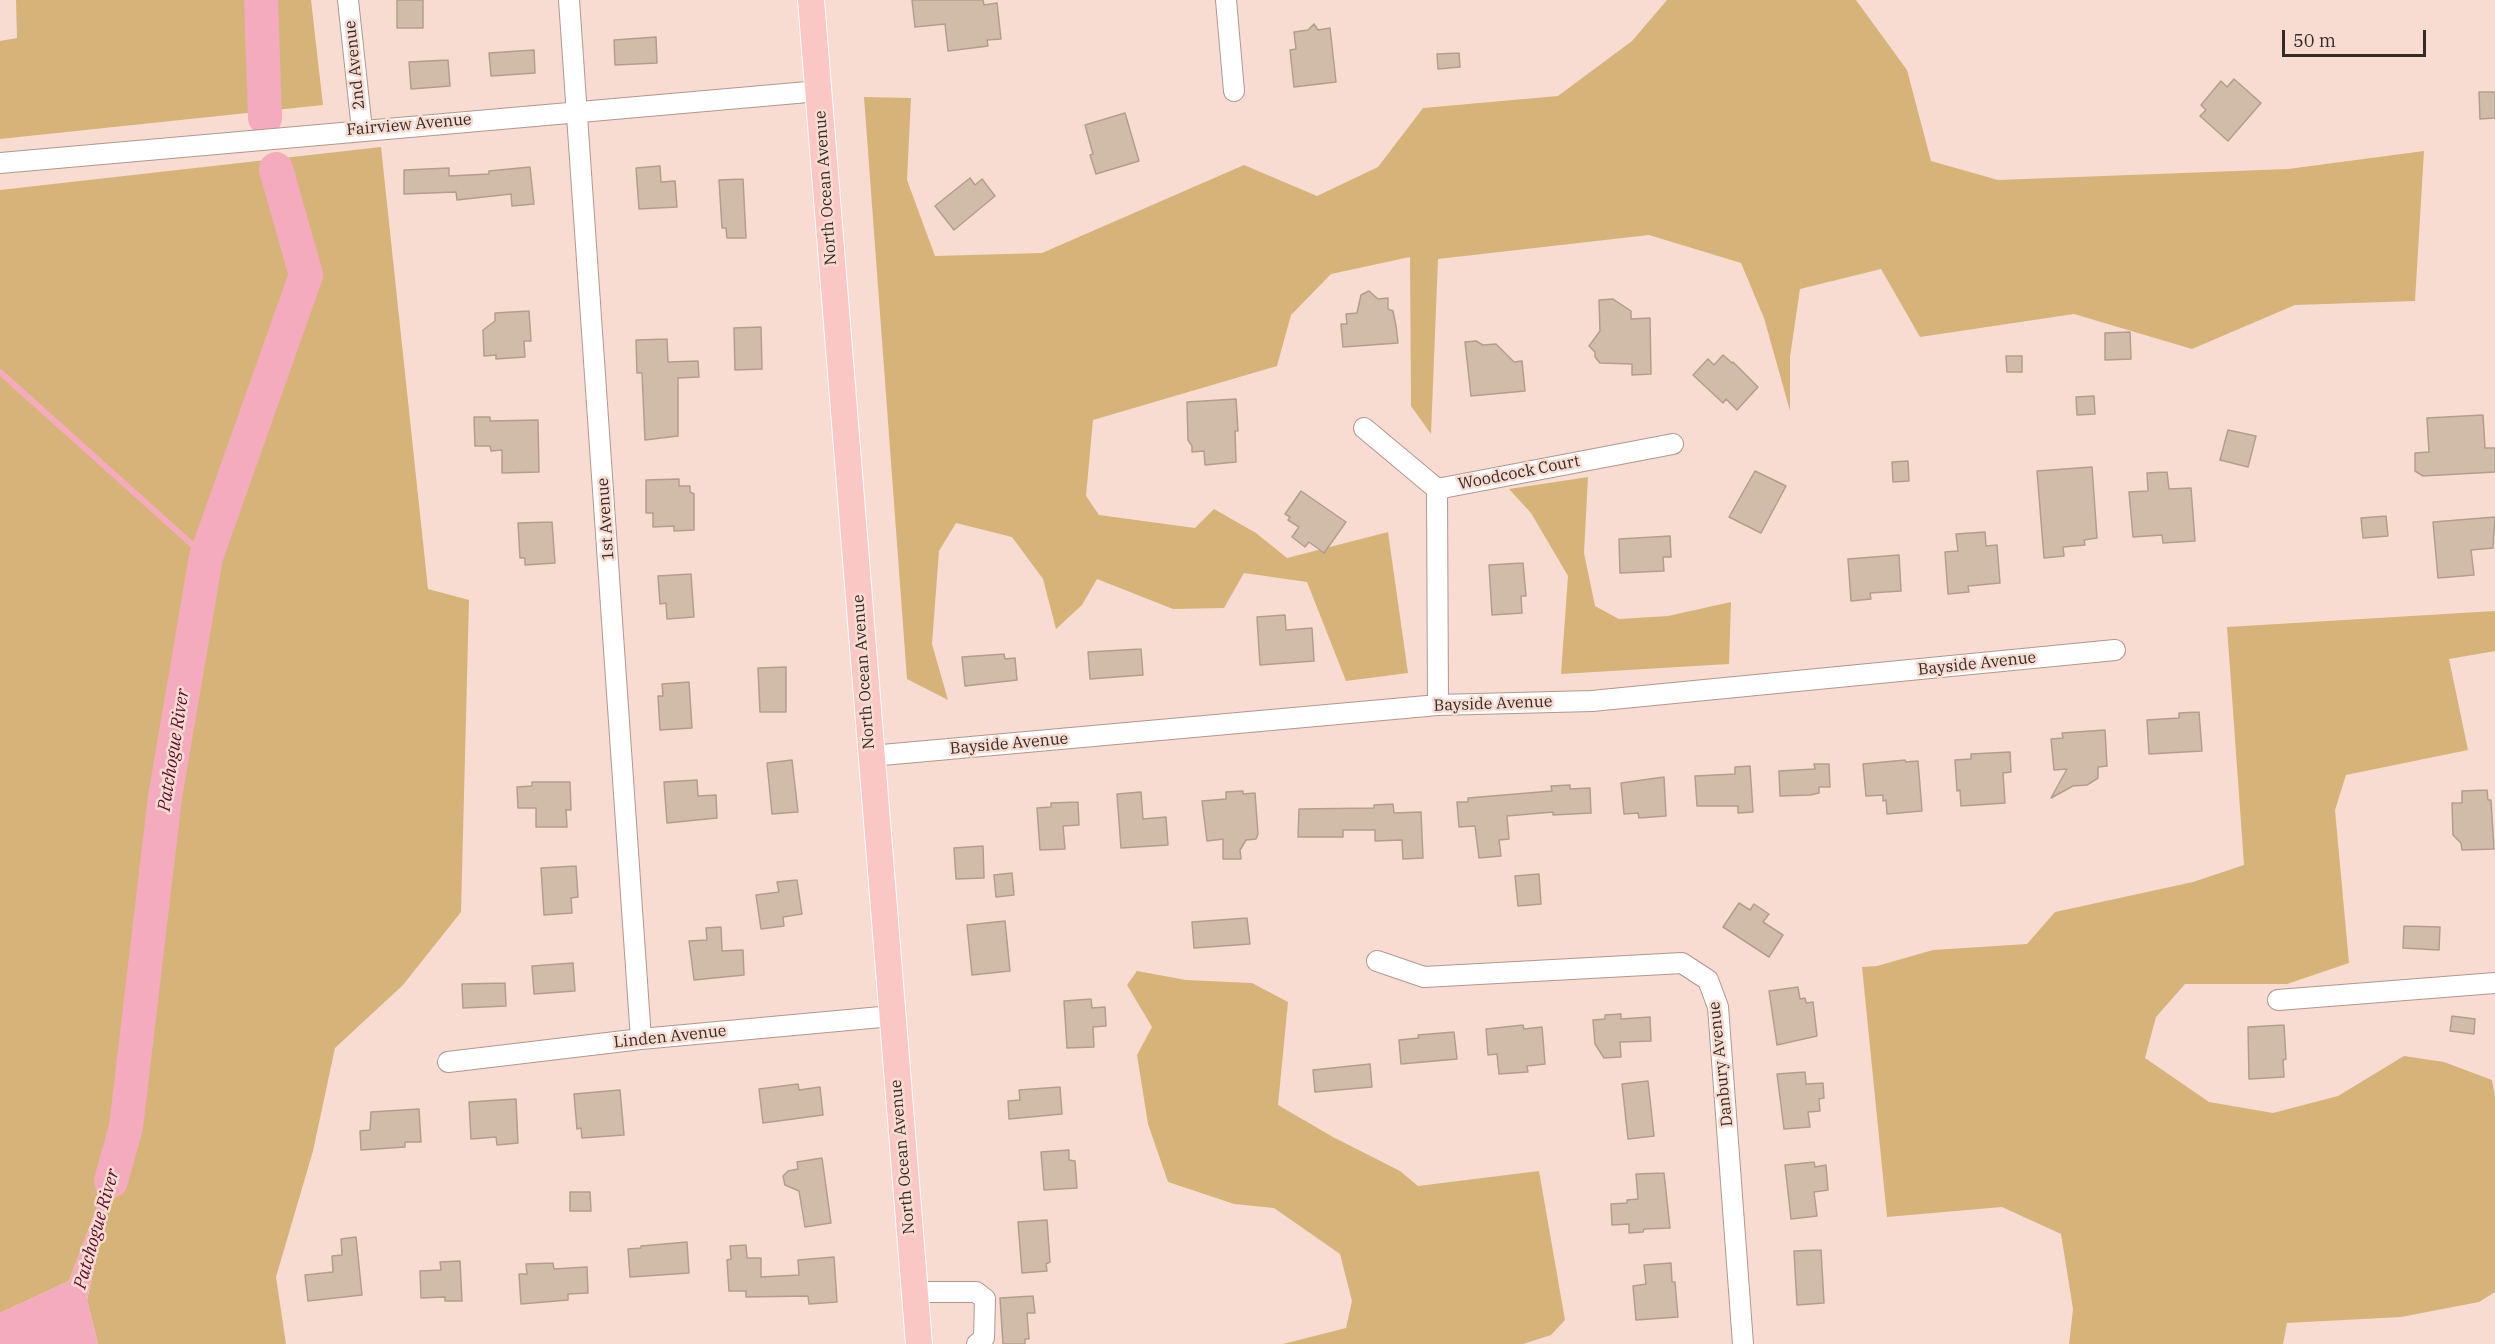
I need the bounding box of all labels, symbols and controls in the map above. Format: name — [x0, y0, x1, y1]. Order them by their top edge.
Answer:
scale bar — [2285, 18, 2429, 56]
street label: 2nd Avenue — [341, 19, 369, 111]
text: 50 m — [2293, 29, 2336, 52]
street label: Fairview Avenue — [346, 110, 472, 140]
street label: North Ocean Avenue — [811, 110, 841, 266]
street label: Woodcock Court — [1457, 452, 1581, 494]
street label: 1st Avenue — [594, 477, 618, 561]
street label: North Ocean Avenue — [849, 594, 879, 750]
street label: Bayside Avenue — [1917, 648, 2037, 680]
water label: Patchogue River — [154, 687, 194, 813]
street label: Bayside Avenue — [1433, 692, 1553, 716]
street label: Bayside Avenue — [949, 729, 1069, 759]
street label: Danbury Avenue — [1705, 1000, 1737, 1128]
street label: Linden Avenue — [613, 1022, 727, 1052]
street label: North Ocean Avenue — [887, 1079, 919, 1235]
water label: Patchogue River — [70, 1167, 124, 1291]

